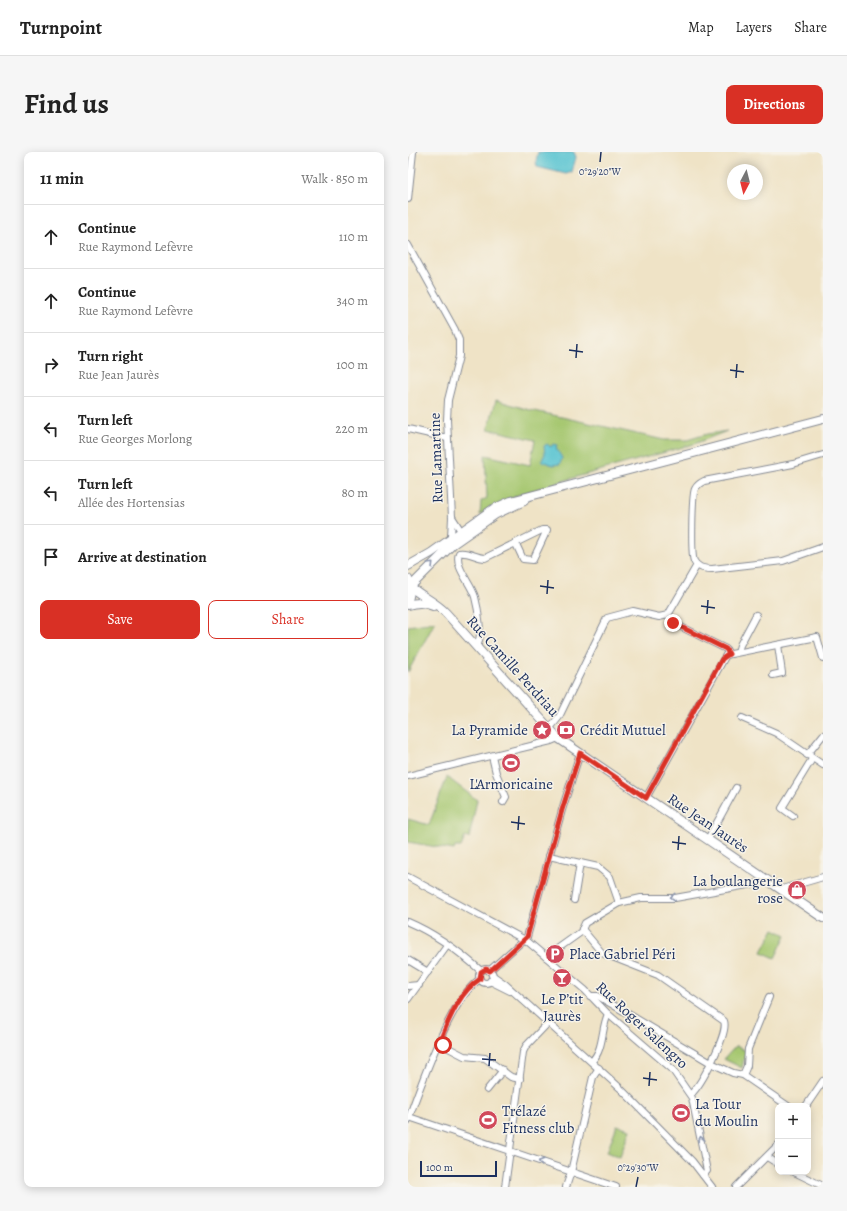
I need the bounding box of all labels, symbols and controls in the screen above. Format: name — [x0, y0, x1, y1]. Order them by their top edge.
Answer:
text: Turnpoint — [20, 15, 102, 41]
text: Map — [688, 18, 714, 37]
text: Layers — [736, 18, 772, 37]
text: Share — [794, 18, 827, 37]
text: Find us — [24, 85, 109, 123]
button: Directions — [726, 85, 823, 124]
north arrow — [727, 164, 763, 200]
text: 0°29'20"W — [579, 165, 622, 178]
text: 11 min — [40, 167, 84, 190]
text: Walk · 850 m — [301, 170, 368, 187]
text: Continue — [78, 218, 136, 238]
icon: ahead — [40, 226, 62, 248]
text: 110 m — [339, 228, 368, 245]
text: Rue Raymond Lefèvre — [78, 238, 193, 255]
text: Continue — [78, 282, 136, 302]
icon: ahead — [40, 290, 62, 312]
text: 340 m — [336, 292, 368, 309]
text: Rue Raymond Lefèvre — [78, 302, 193, 319]
text: Turn right — [78, 346, 143, 366]
icon: right — [40, 354, 62, 376]
text: 100 m — [336, 356, 368, 373]
text: Rue Jean Jaurès — [78, 366, 159, 383]
text: Turn left — [78, 410, 133, 430]
street label: Rue Lamartine — [424, 412, 448, 504]
icon: left — [40, 418, 62, 440]
text: 220 m — [335, 420, 368, 437]
text: Rue Georges Morlong — [78, 430, 192, 447]
text: Turn left — [78, 474, 133, 494]
icon: left — [40, 482, 62, 504]
text: 80 m — [341, 484, 368, 501]
text: Allée des Hortensias — [78, 494, 185, 511]
icon: arrive — [40, 546, 62, 568]
text: Arrive at destination — [78, 547, 207, 567]
one-way arrow — [426, 561, 434, 569]
button: Save — [40, 600, 200, 639]
button: Share — [208, 600, 368, 639]
street label: Rue Camille Perdriau — [462, 611, 564, 722]
route end — [664, 614, 682, 632]
place icon: La Pyramide — [531, 719, 553, 741]
bank icon: Crédit Mutuel — [555, 719, 577, 741]
place label: La Pyramide — [451, 720, 528, 740]
place label: Crédit Mutuel — [580, 720, 666, 740]
sports icon: L'Armoricaine — [500, 752, 522, 774]
place label: L'Armoricaine — [469, 774, 553, 794]
street label: Rue Jean Jaurès — [664, 789, 752, 857]
place label: La boulangerie rose — [692, 871, 783, 908]
shop icon: La boulangerie rose — [786, 879, 808, 901]
one-way arrow — [670, 893, 676, 902]
parking icon: Place Gabriel Péri — [544, 943, 566, 965]
place label: Place Gabriel Péri — [569, 944, 676, 964]
bar icon: Le P’tit Jaurès — [551, 967, 573, 989]
street label: Rue Roger Salengro — [591, 977, 693, 1073]
place label: Le P’tit Jaurès — [541, 989, 583, 1026]
route start — [434, 1036, 452, 1054]
place label: La Tour du Moulin — [695, 1094, 758, 1131]
place label: Trélazé Fitness club — [502, 1101, 575, 1138]
sports icon: La Tour du Moulin — [670, 1102, 692, 1124]
map controls — [775, 1103, 811, 1175]
button: + — [775, 1103, 811, 1139]
sports icon: Trélazé Fitness club — [477, 1109, 499, 1131]
one-way arrow — [697, 1136, 705, 1142]
button: − — [775, 1139, 811, 1175]
one-way arrow — [538, 1158, 545, 1167]
scale bar — [420, 1159, 497, 1178]
text: 100 m — [426, 1160, 453, 1175]
text: 0°29'30"W — [617, 1161, 659, 1174]

